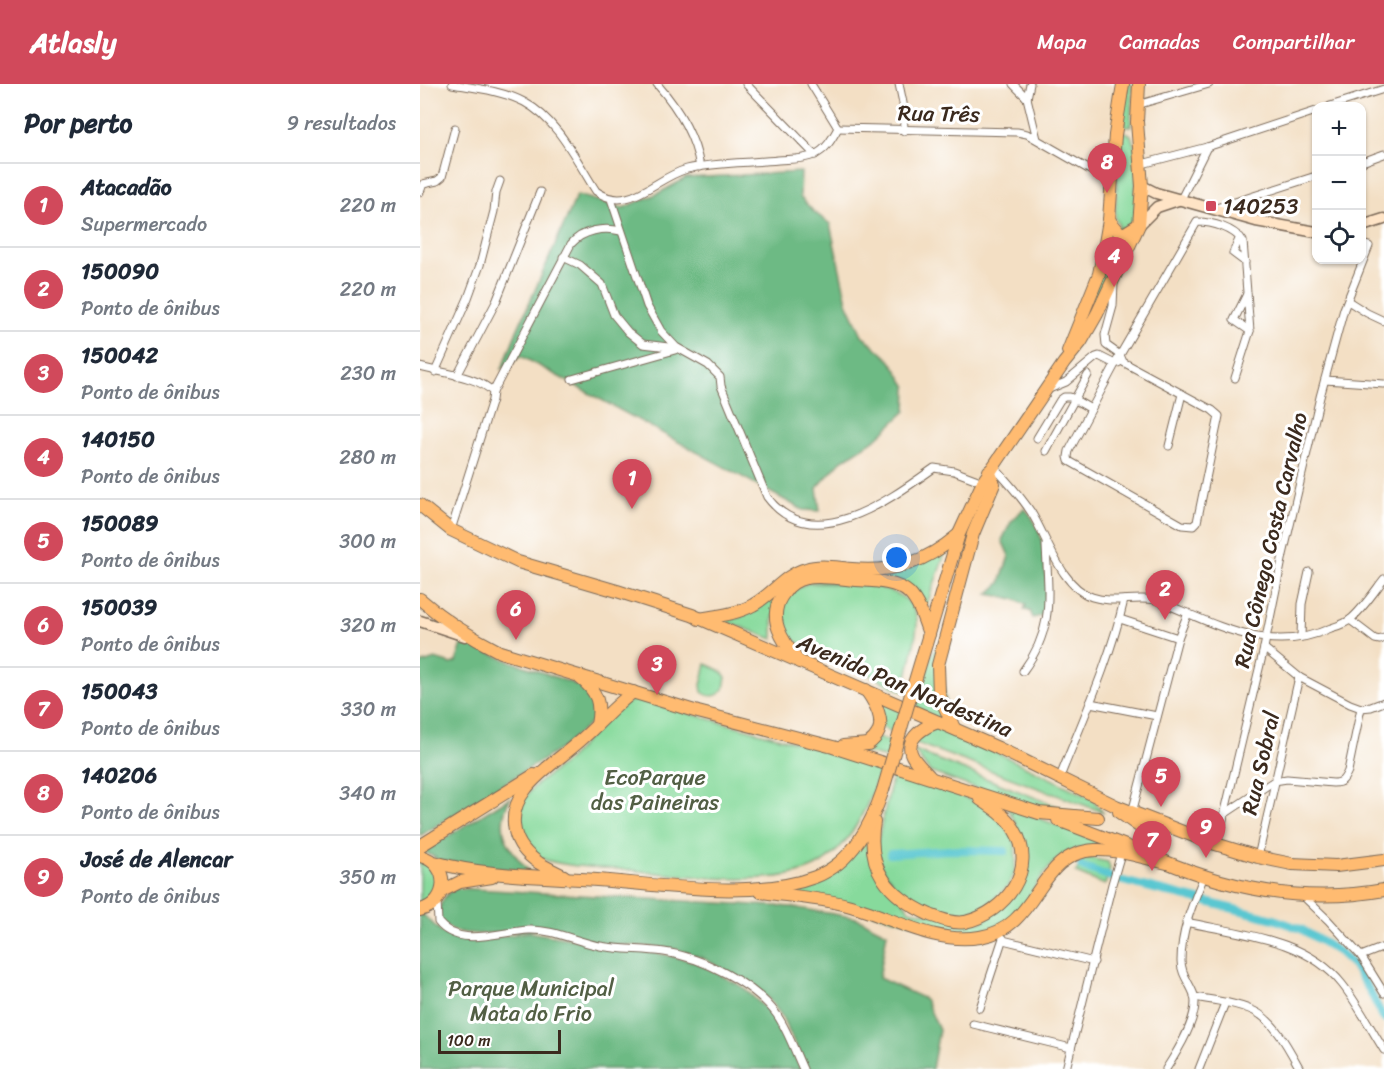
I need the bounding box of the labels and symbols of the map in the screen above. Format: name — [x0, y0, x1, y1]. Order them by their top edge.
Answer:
street label: Rua Três — [898, 93, 981, 134]
pin: 8 — [1088, 144, 1126, 193]
place label: 140253 — [1223, 187, 1298, 226]
marker: 140253 — [1204, 199, 1218, 213]
pin: 4 — [1094, 238, 1134, 287]
street label: Rua Cônego Costa Carvalho — [1222, 408, 1319, 672]
pin: 1 — [612, 460, 652, 509]
your location — [882, 543, 911, 572]
pin: 2 — [1146, 570, 1184, 620]
pin: 6 — [496, 590, 536, 640]
street label: Avenida Pan Nordestina — [790, 622, 1020, 749]
pin: 3 — [638, 646, 676, 695]
street label: Rua Sobral — [1230, 707, 1291, 819]
park label: EcoParque das Paineiras — [591, 758, 720, 822]
pin: 5 — [1142, 758, 1180, 807]
pin: 9 — [1186, 808, 1226, 858]
pin: 7 — [1132, 822, 1172, 871]
park label: Parque Municipal Mata do Frio — [448, 969, 615, 1033]
scale bar — [438, 1027, 561, 1054]

